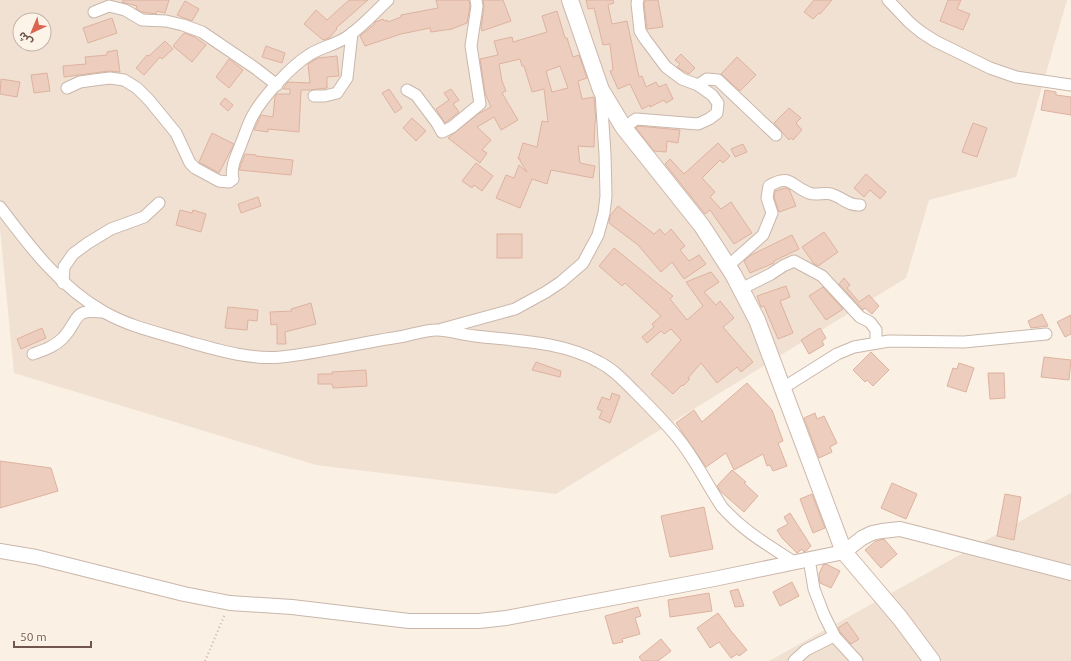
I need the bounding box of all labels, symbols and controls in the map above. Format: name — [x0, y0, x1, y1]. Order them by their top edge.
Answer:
north arrow — [12, 12, 52, 52]
text: ش — [15, 29, 35, 49]
scale bar — [14, 623, 91, 649]
text: 50 m — [20, 630, 47, 643]

